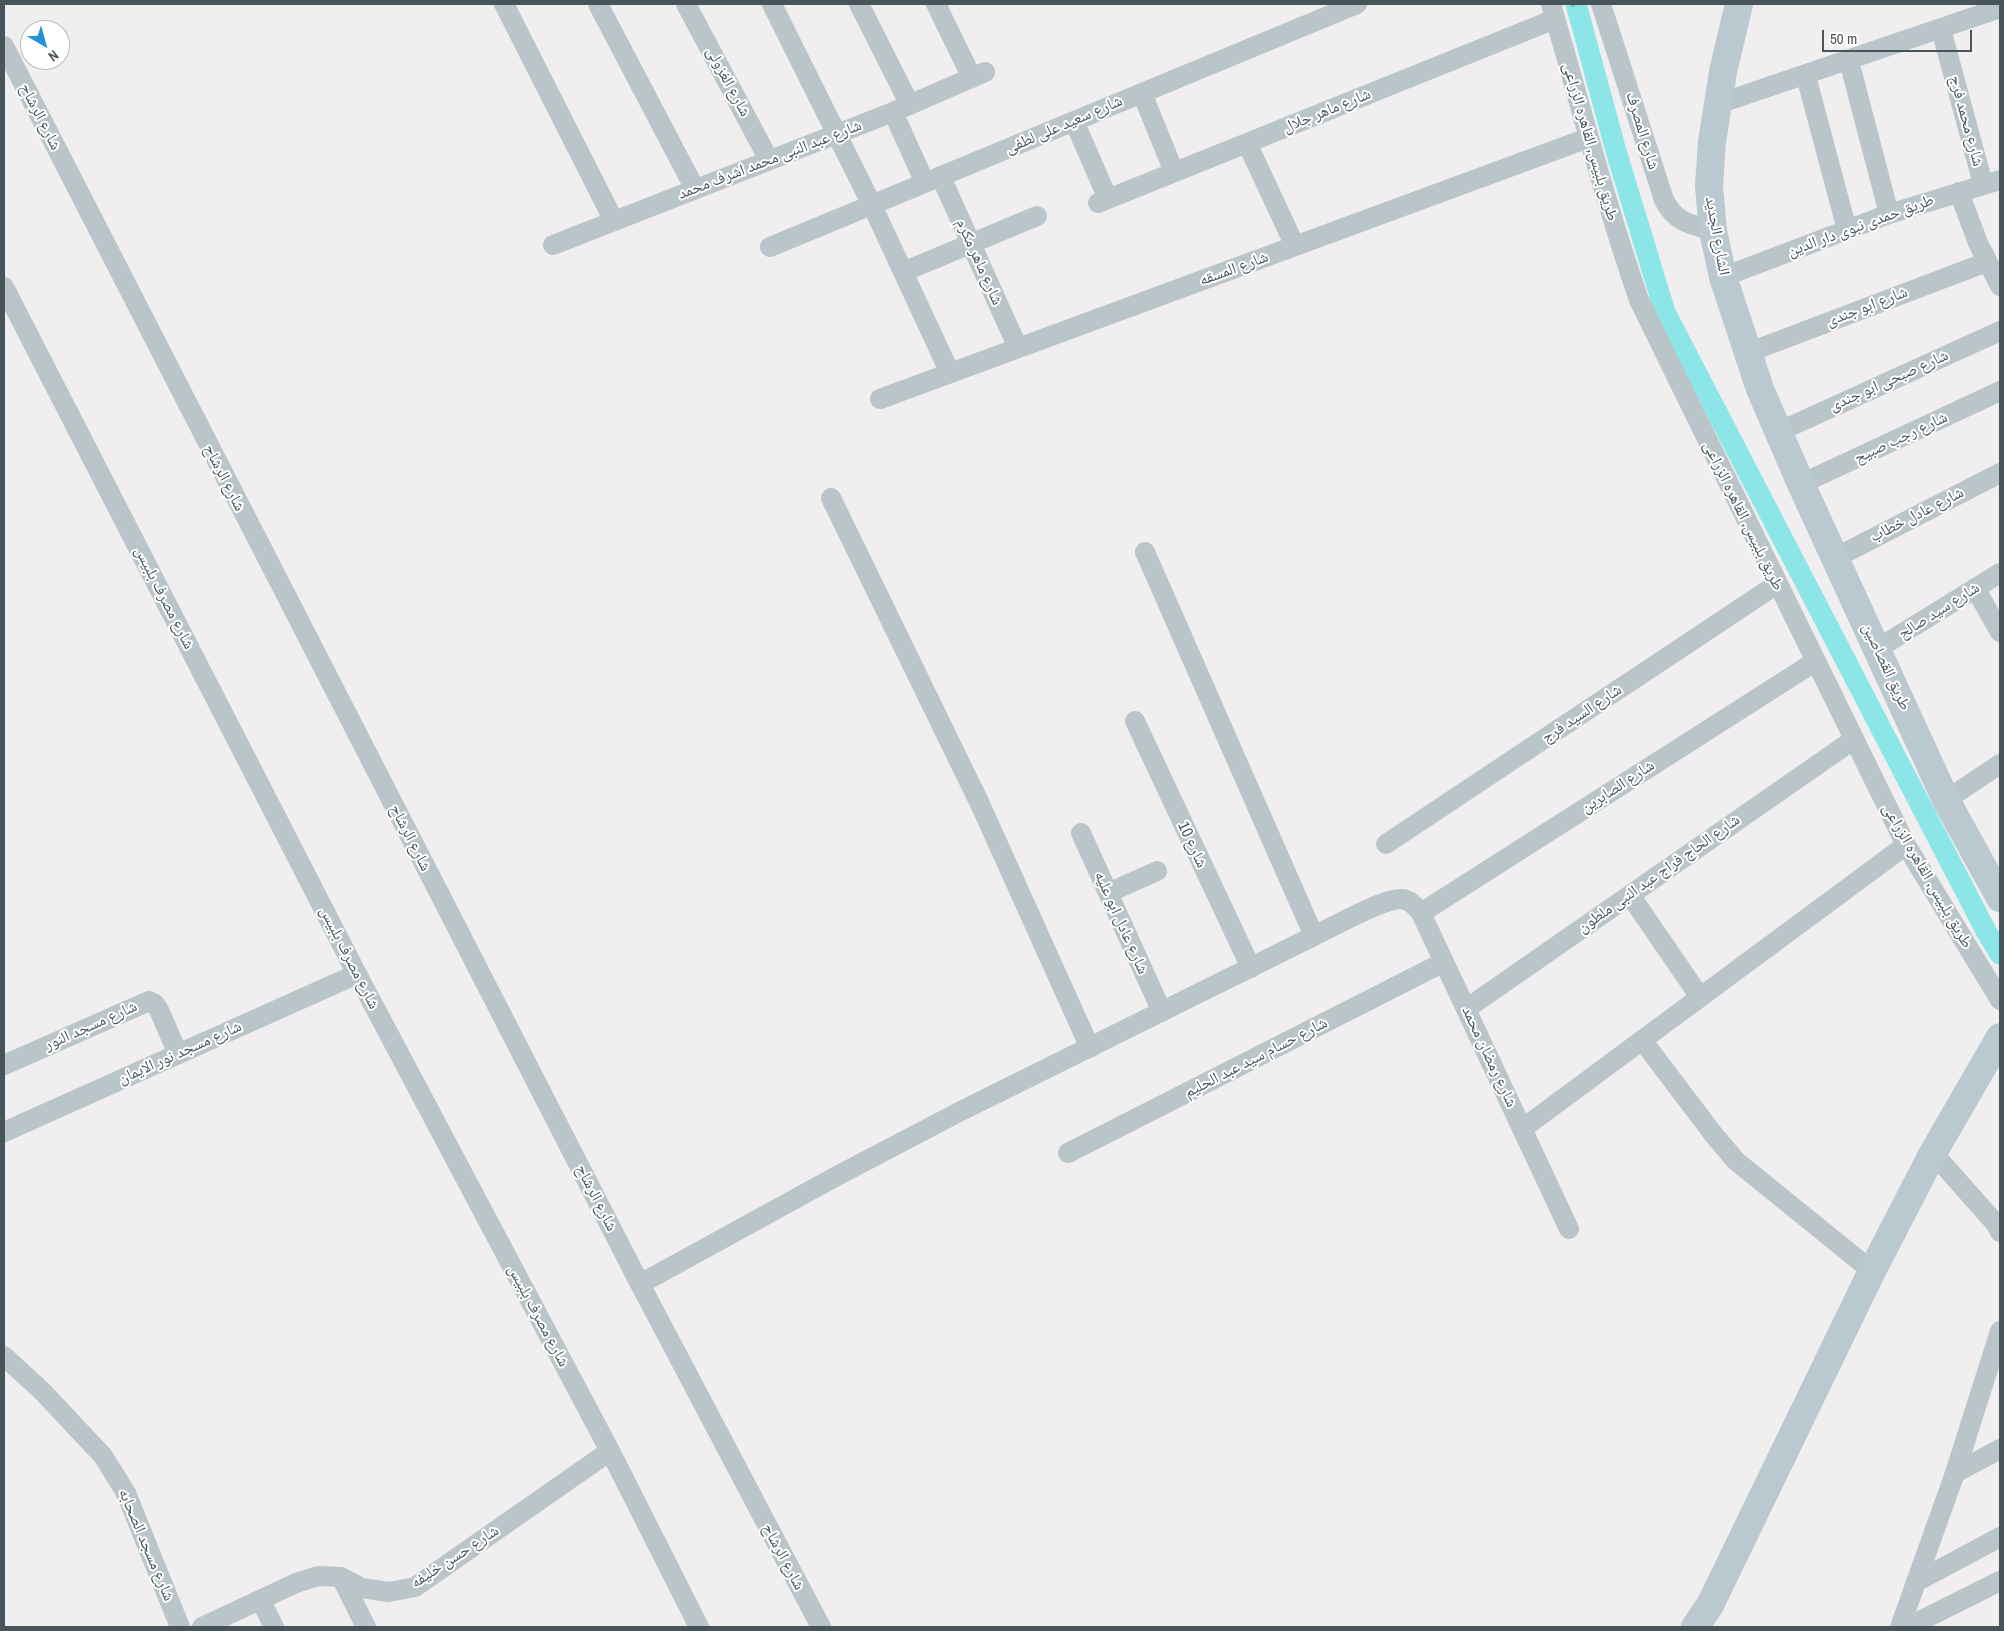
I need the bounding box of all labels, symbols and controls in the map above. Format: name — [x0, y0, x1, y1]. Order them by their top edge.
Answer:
north arrow — [20, 20, 70, 70]
scale bar — [1824, 20, 1974, 52]
text: 50 m — [1830, 28, 1857, 49]
street label: شارع الغزولى — [702, 44, 754, 120]
text: N — [45, 46, 62, 66]
street label: طريق بلبيس, القاهره الزراعى — [1558, 61, 1622, 223]
street label: شارع محمد فرج — [1945, 73, 1987, 169]
street label: شارع الرشاح — [15, 80, 65, 154]
street label: شارع ماهر جلال — [1280, 85, 1374, 137]
street label: شارع المصرف — [1621, 90, 1663, 172]
street label: شارع سعيد على لطفى — [1002, 92, 1126, 158]
street label: شارع عبد النبى محمد اشرف محمد — [675, 116, 865, 204]
street label: طريق حمدى نبوى دار الدين — [1785, 191, 1937, 261]
street label: الشارع الجديد — [1701, 195, 1733, 277]
street label: شارع ماهر مكرم — [951, 216, 1007, 308]
street label: شارع المسقه — [1197, 248, 1271, 290]
street label: شارع ابو جندى — [1824, 283, 1910, 331]
street label: شارع صبحى ابو جندى — [1827, 346, 1951, 416]
street label: شارع رجب صبيح — [1851, 408, 1951, 468]
street label: طريق بلبيس, القاهره الزراعى — [1698, 438, 1788, 594]
street label: شارع الرشاح — [199, 441, 249, 515]
street label: شارع عادل خطاب — [1867, 483, 1967, 547]
street label: شارع مصرف بلبيس — [130, 544, 198, 652]
street label: شارع سيد صالح — [1895, 578, 1983, 644]
street label: طريق القصاصين — [1857, 620, 1915, 714]
street label: شارع السيد فرج — [1538, 680, 1626, 748]
street label: شارع الصابرين — [1578, 756, 1658, 818]
street label: طريق بلبيس, القاهره الزراعى — [1878, 800, 1976, 952]
street label: شارع الرشاح — [385, 801, 435, 875]
street label: شارع الحاج فراج عبد النبى ملطون — [1574, 811, 1744, 937]
street label: شارع 10 — [1173, 819, 1211, 871]
street label: شارع عادل ابو عليه — [1090, 869, 1152, 977]
street label: شارع مصرف بلبيس — [315, 904, 383, 1012]
street label: شارع مسجد النور — [42, 997, 140, 1055]
street label: شارع رمضان محمد — [1457, 1003, 1521, 1111]
street label: شارع حسام سيد عبد الحليم — [1181, 1014, 1331, 1102]
street label: شارع مسجد نور الايمان — [115, 1017, 245, 1089]
street label: شارع الرشاح — [571, 1161, 621, 1235]
street label: شارع مصرف بلبيس — [503, 1262, 573, 1370]
street label: شارع مسجد الصحابه — [114, 1486, 178, 1604]
street label: شارع الرشاح — [758, 1520, 808, 1594]
street label: شارع حسن خليفه — [407, 1521, 503, 1593]

